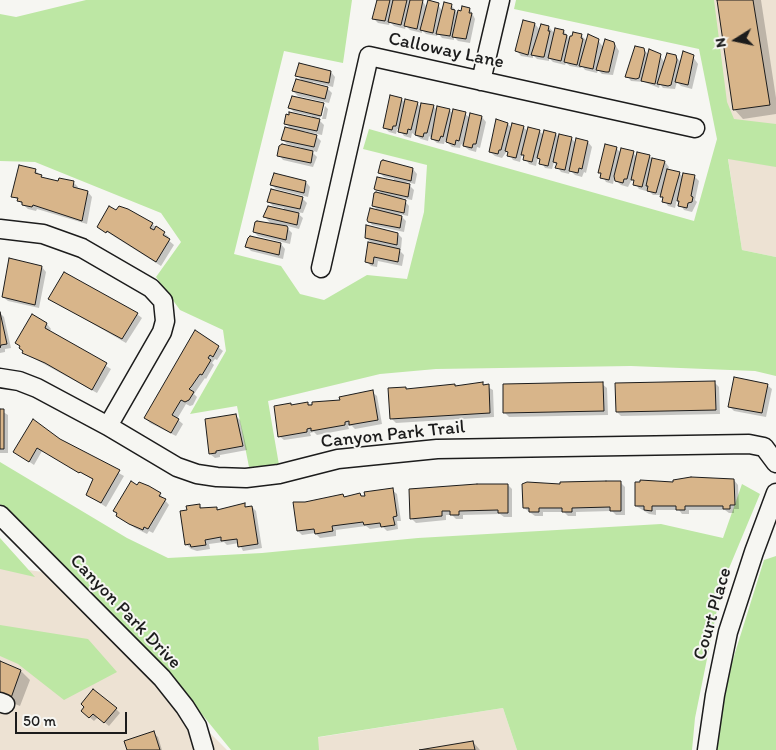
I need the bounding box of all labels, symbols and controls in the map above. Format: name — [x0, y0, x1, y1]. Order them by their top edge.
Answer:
north arrow — [711, 15, 761, 65]
street label: Calloway Lane — [386, 28, 506, 74]
text: N — [712, 37, 730, 49]
street label: Canyon Park Trail — [320, 416, 466, 454]
street label: Canyon Park Drive — [64, 550, 186, 674]
street label: Court Place — [689, 565, 737, 663]
scale bar — [18, 702, 130, 734]
text: 50 m — [23, 712, 56, 730]

